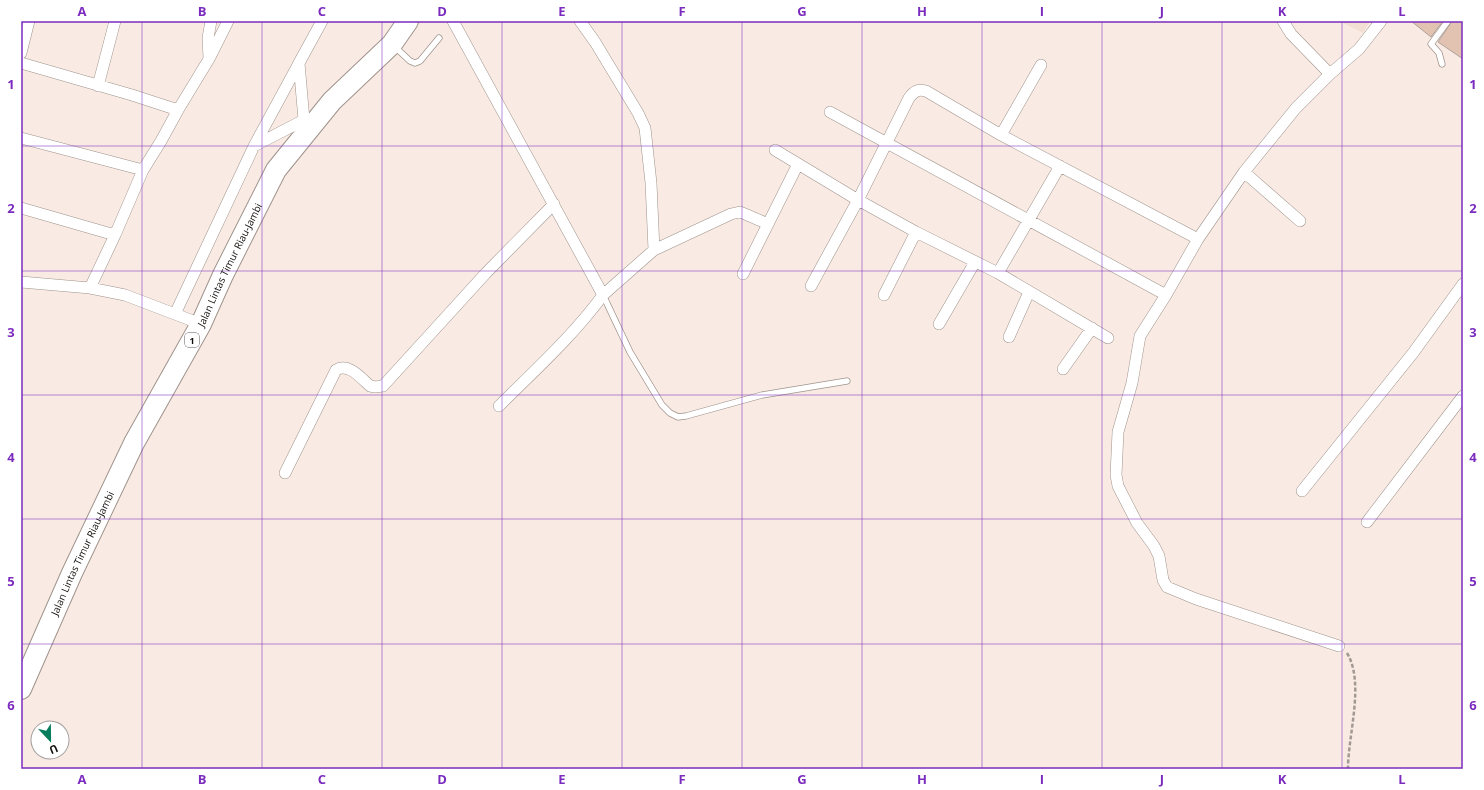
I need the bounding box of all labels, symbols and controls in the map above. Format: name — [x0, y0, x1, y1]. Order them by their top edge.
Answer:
text: A — [78, 2, 87, 20]
text: B — [198, 2, 207, 20]
text: C — [318, 2, 326, 20]
text: D — [437, 2, 447, 20]
text: E — [558, 2, 566, 20]
text: F — [678, 2, 686, 20]
text: G — [797, 2, 807, 20]
text: H — [917, 2, 927, 20]
text: I — [1040, 2, 1044, 20]
text: J — [1159, 2, 1164, 20]
text: K — [1278, 2, 1287, 20]
text: L — [1398, 2, 1406, 20]
text: 1 — [7, 75, 15, 93]
text: 1 — [1469, 75, 1477, 93]
text: 2 — [7, 199, 15, 217]
text: 2 — [1469, 199, 1477, 217]
street label: Jalan Lintas Timur Riau-Jambi — [193, 201, 265, 330]
text: 3 — [7, 323, 15, 341]
text: 3 — [1469, 323, 1477, 341]
road number: 1 — [185, 333, 199, 347]
text: 4 — [7, 448, 15, 466]
text: 4 — [1469, 448, 1477, 466]
street label: Jalan Lintas Timur Riau-Jambi — [47, 489, 117, 618]
text: 5 — [7, 572, 15, 590]
text: 5 — [1469, 572, 1477, 590]
text: 6 — [7, 696, 15, 714]
text: 6 — [1469, 696, 1477, 714]
north arrow — [30, 720, 70, 760]
text: U — [47, 741, 61, 758]
text: A — [78, 770, 87, 788]
text: B — [198, 770, 207, 788]
text: C — [318, 770, 326, 788]
text: D — [437, 770, 447, 788]
text: E — [558, 770, 566, 788]
text: F — [678, 770, 686, 788]
text: G — [797, 770, 807, 788]
text: H — [917, 770, 927, 788]
text: I — [1040, 770, 1044, 788]
text: J — [1159, 770, 1164, 788]
text: K — [1278, 770, 1287, 788]
text: L — [1398, 770, 1406, 788]

